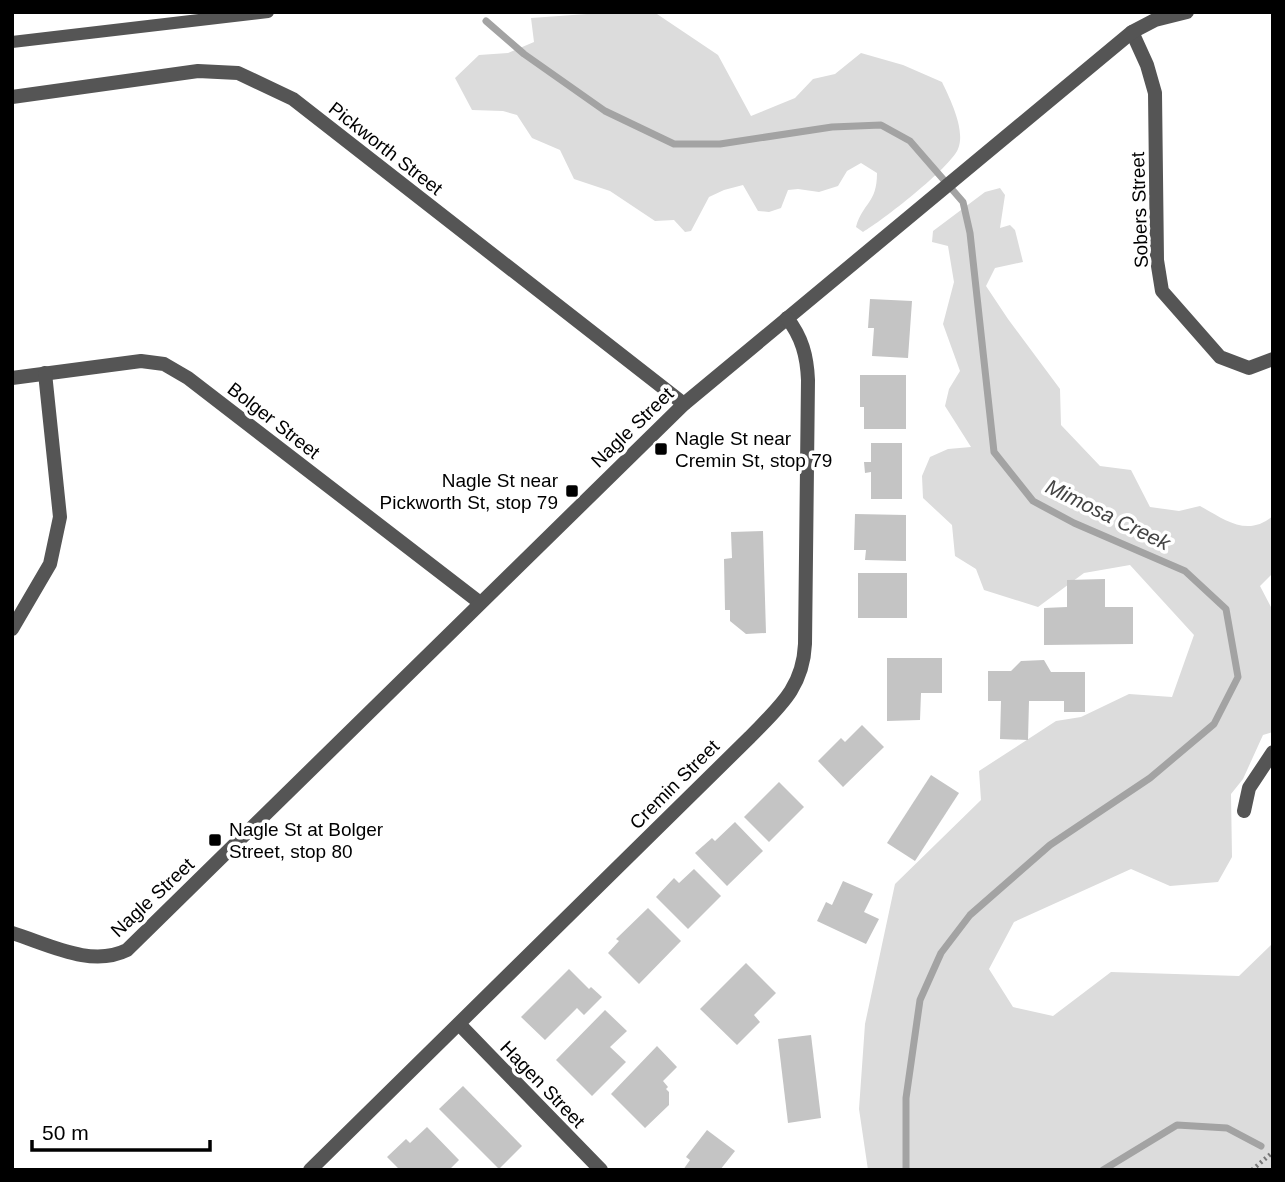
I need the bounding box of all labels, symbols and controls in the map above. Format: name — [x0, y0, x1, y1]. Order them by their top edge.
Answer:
street label: Pickworth Street — [325, 98, 447, 200]
street label: Sobers Street — [1127, 151, 1152, 268]
street label: Bolger Street — [224, 378, 324, 463]
street label: Nagle Street — [587, 383, 678, 472]
place label: Nagle St near Cremin St, stop 79 — [675, 428, 832, 471]
marker: Nagle St near Cremin St, stop 79 — [653, 441, 669, 457]
place label: Nagle St near Pickworth St, stop 79 — [380, 470, 559, 513]
water label: Mimosa Creek — [1042, 475, 1175, 555]
marker: Nagle St near Pickworth St, stop 79 — [564, 483, 580, 499]
street label: Cremin Street — [625, 735, 724, 833]
place label: Nagle St at Bolger Street, stop 80 — [229, 819, 384, 862]
marker: Nagle St at Bolger Street, stop 80 — [207, 832, 223, 848]
street label: Nagle Street — [107, 853, 199, 941]
street label: Hagen Street — [496, 1037, 590, 1132]
scale bar — [32, 1108, 210, 1152]
text: 50 m — [42, 1121, 89, 1144]

